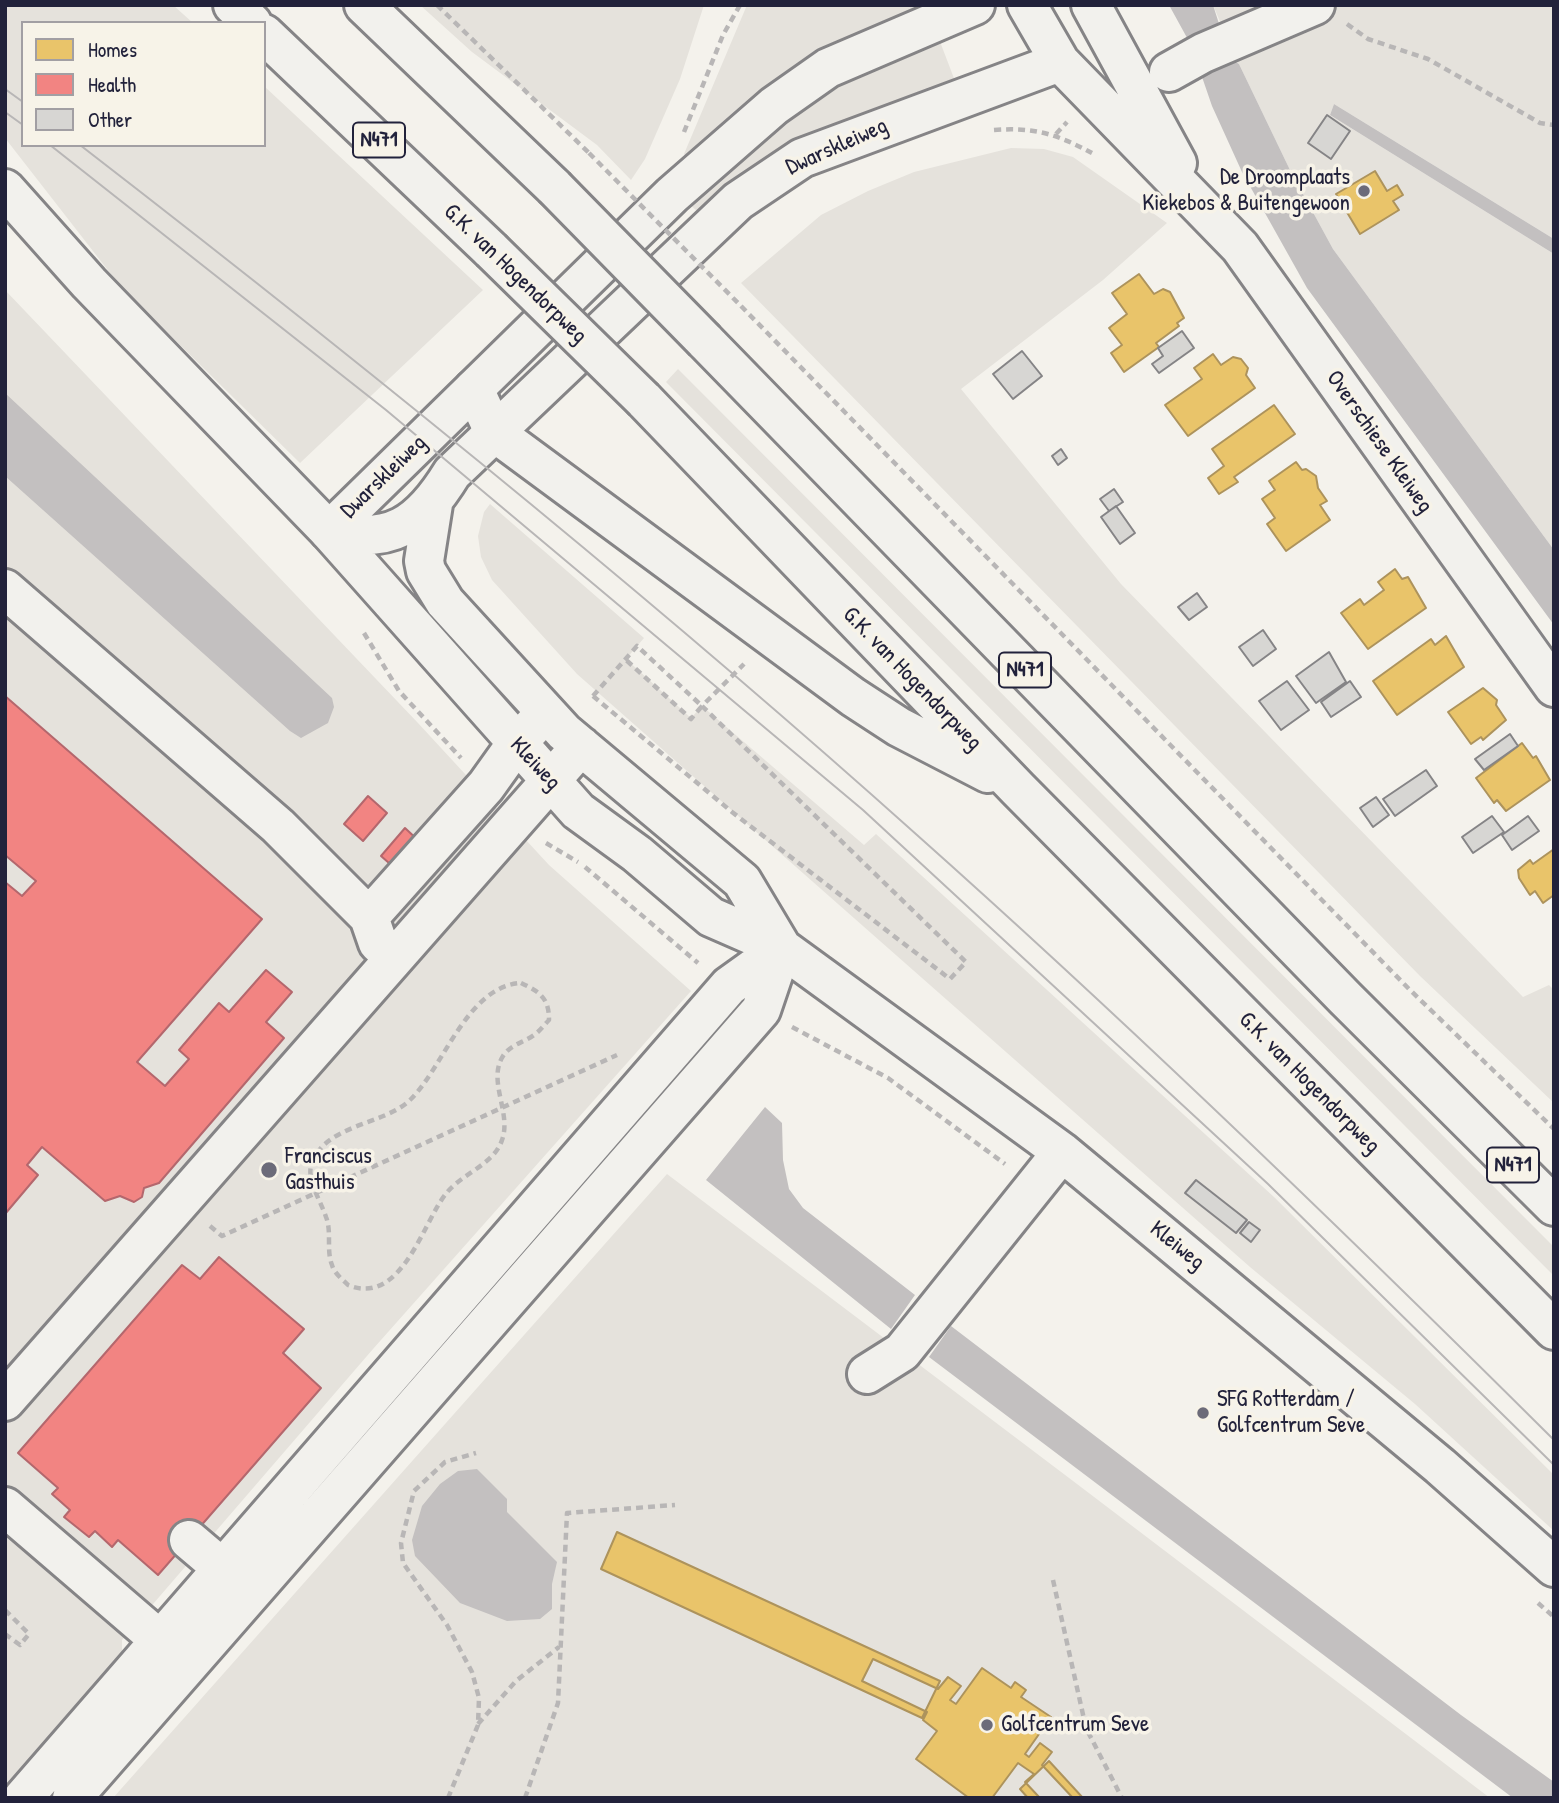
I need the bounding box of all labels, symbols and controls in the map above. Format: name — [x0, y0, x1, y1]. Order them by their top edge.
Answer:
legend — [21, 21, 266, 147]
text: Homes — [88, 35, 137, 64]
text: Health — [88, 70, 136, 99]
text: Other — [88, 105, 132, 134]
street label: Dwarskleiweg — [782, 112, 892, 182]
road number: N471 — [353, 122, 405, 158]
place label: De Droomplaats Kiekebos & Buitengewoon — [1142, 164, 1350, 218]
marker: De Droomplaats Kiekebos & Buitengewoon — [1356, 183, 1372, 199]
street label: G.K. van Hogendorpweg — [437, 198, 593, 350]
street label: Overschiese Kleiweg — [1320, 365, 1438, 519]
street label: Dwarskleiweg — [335, 429, 433, 525]
street label: G.K. van Hogendorpweg — [836, 601, 988, 757]
road number: N471 — [999, 652, 1051, 688]
street label: Kleiweg — [504, 732, 566, 796]
street label: G.K. van Hogendorpweg — [1232, 1006, 1386, 1160]
place label: Franciscus Gasthuis — [285, 1143, 372, 1197]
road number: N471 — [1487, 1148, 1539, 1182]
marker: Franciscus Gasthuis — [259, 1160, 279, 1180]
street label: Kleiweg — [1144, 1216, 1210, 1276]
place label: SFG Rotterdam / Golfcentrum Seve — [1217, 1386, 1365, 1440]
marker: SFG Rotterdam / Golfcentrum Seve — [1195, 1405, 1211, 1421]
place label: Golfcentrum Seve — [1001, 1711, 1149, 1739]
marker: Golfcentrum Seve — [979, 1717, 995, 1733]

